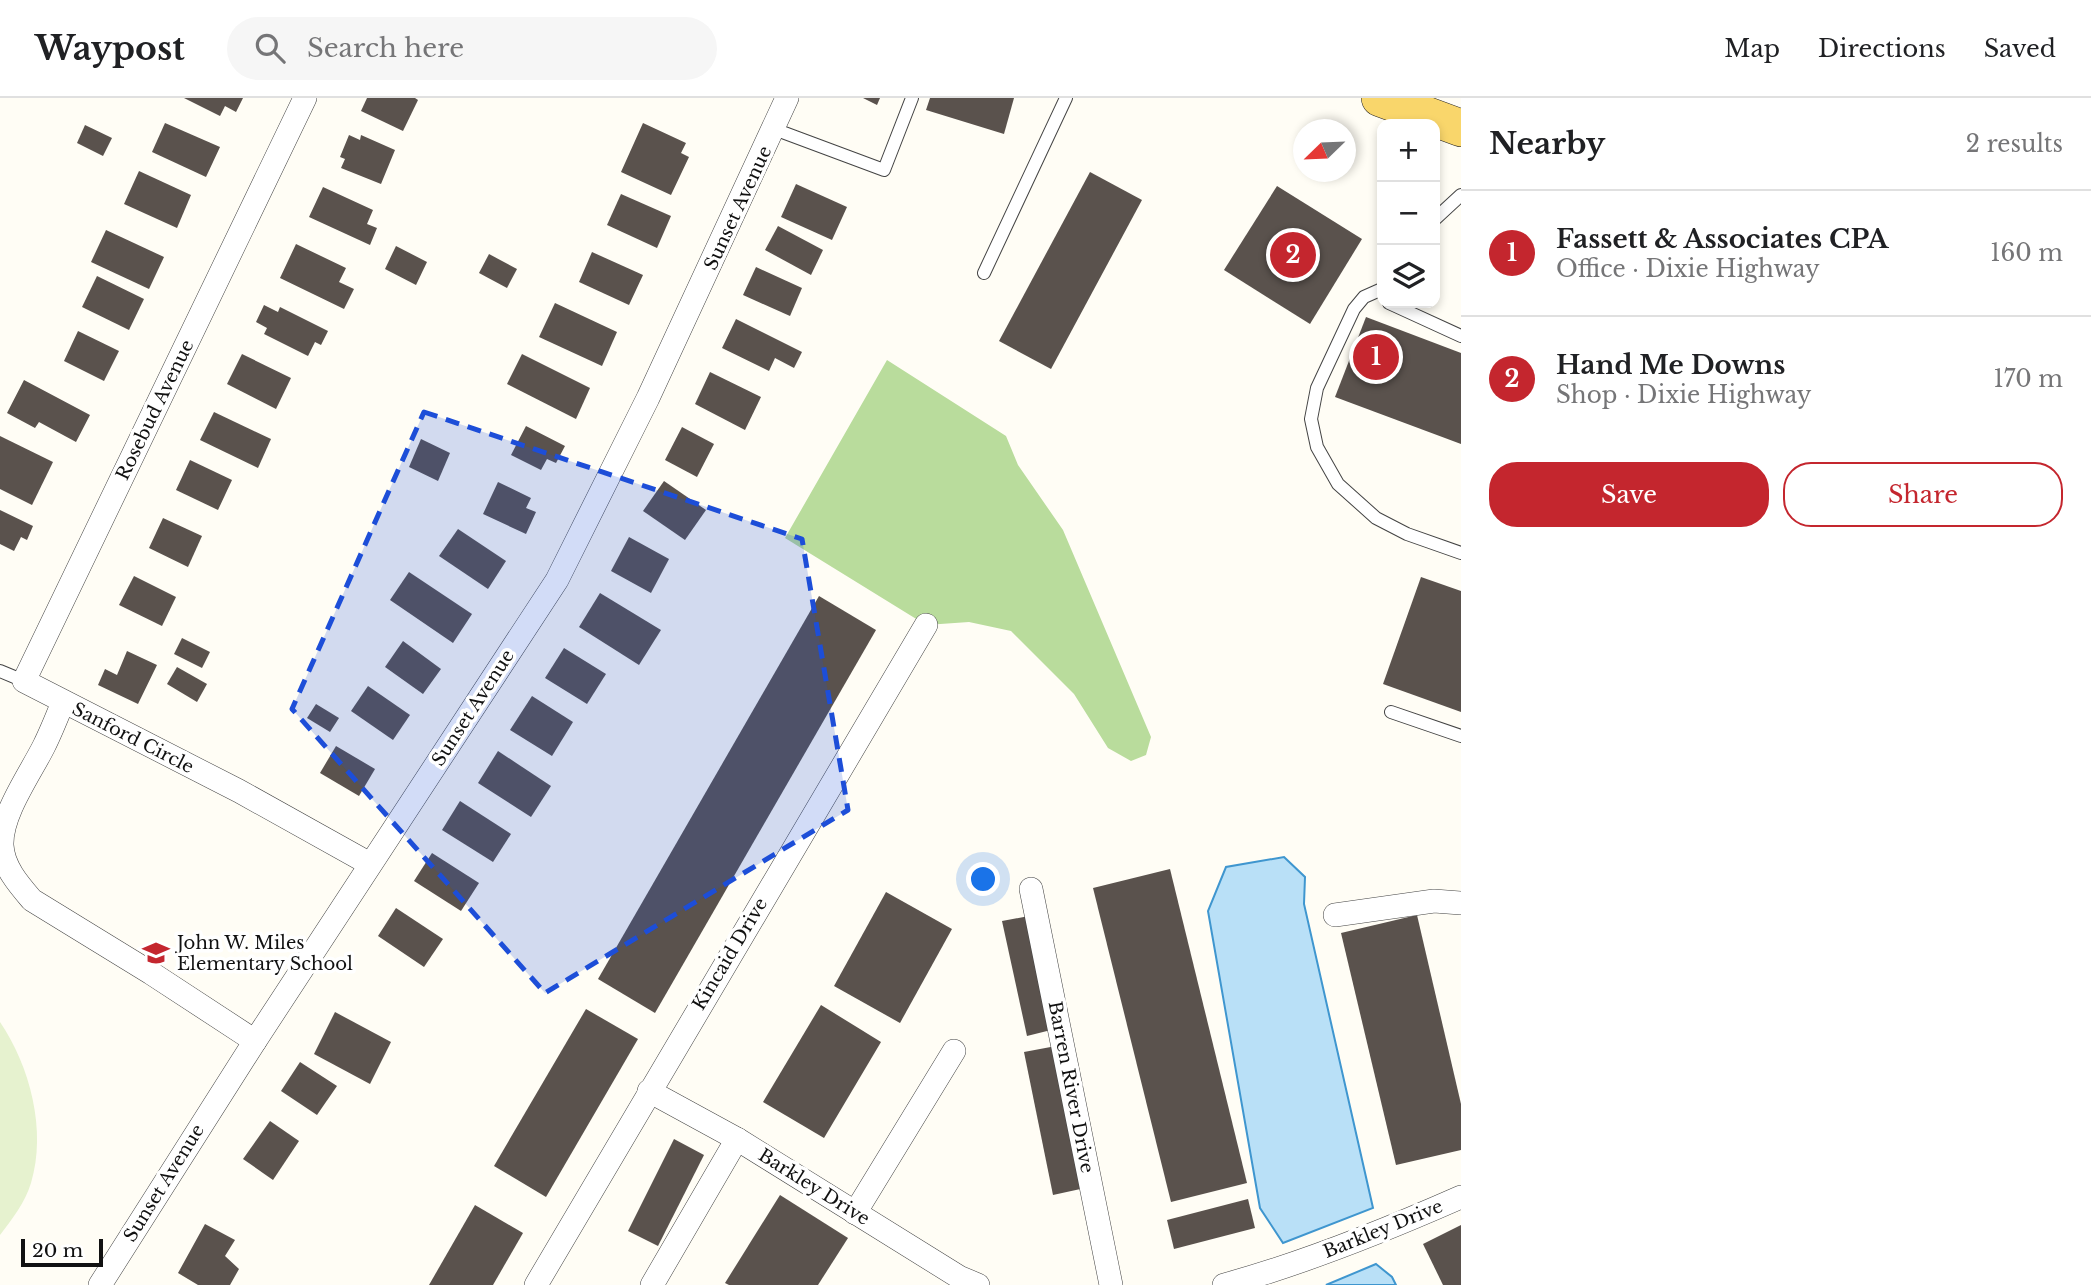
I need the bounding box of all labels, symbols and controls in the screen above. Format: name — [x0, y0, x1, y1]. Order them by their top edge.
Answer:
search box — [227, 17, 717, 80]
text: Waypost — [35, 28, 185, 69]
icon: search — [251, 29, 289, 67]
text: Search here — [307, 32, 464, 64]
text: Map — [1724, 34, 1780, 63]
text: Directions — [1818, 34, 1946, 63]
text: Saved — [1984, 34, 2056, 63]
north arrow — [1293, 119, 1356, 182]
map controls — [1377, 119, 1440, 308]
button: + — [1377, 119, 1440, 182]
text: Nearby — [1489, 125, 1605, 162]
text: 2 results — [1966, 130, 2063, 158]
street label: Sunset Avenue — [700, 142, 776, 274]
button: − — [1377, 182, 1440, 245]
text: Fassett & Associates CPA — [1556, 223, 1888, 255]
pin: 2 — [1270, 229, 1316, 281]
text: 1 — [1507, 239, 1517, 267]
text: 160 m — [1990, 239, 2063, 267]
button: layers — [1377, 245, 1440, 308]
text: Office · Dixie Highway — [1556, 255, 1820, 283]
pin: 1 — [1353, 331, 1399, 383]
street label: Rosebud Avenue — [112, 336, 198, 484]
text: Hand Me Downs — [1556, 349, 1785, 381]
text: 2 — [1505, 365, 1519, 393]
text: 170 m — [1993, 365, 2063, 393]
text: Shop · Dixie Highway — [1556, 381, 1811, 409]
button: Save — [1489, 462, 1769, 527]
button: Share — [1783, 462, 2063, 527]
street label: Sunset Avenue — [427, 646, 519, 770]
street label: Sanford Circle — [69, 698, 197, 778]
your location — [966, 862, 1000, 896]
street label: Kincaid Drive — [688, 894, 772, 1014]
place label: John W. Miles Elementary School — [175, 932, 353, 975]
school or university icon: John W. Miles Elementary School — [141, 938, 171, 968]
street label: Barren River Drive — [1044, 999, 1098, 1175]
street label: Sunset Avenue — [119, 1120, 209, 1246]
street label: Barkley Drive — [754, 1144, 874, 1230]
street label: Barkley Drive — [1320, 1195, 1446, 1263]
scale bar — [21, 1236, 103, 1268]
text: 20 m — [32, 1239, 83, 1262]

